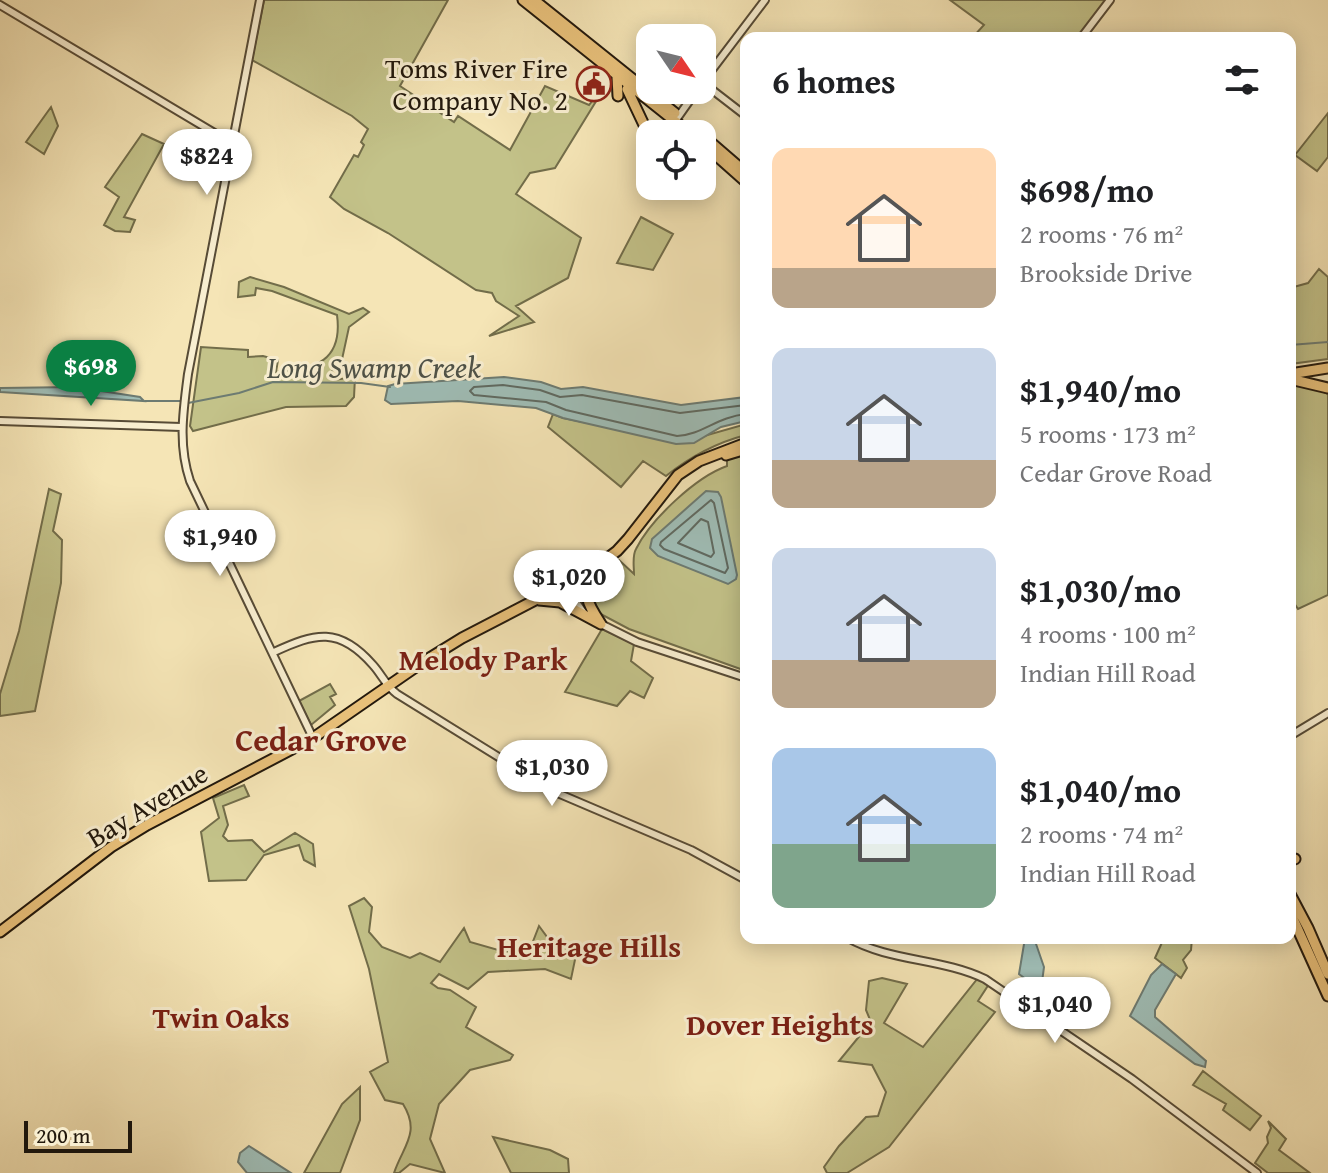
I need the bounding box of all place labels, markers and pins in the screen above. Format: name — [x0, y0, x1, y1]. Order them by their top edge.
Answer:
place label: Toms River Fire Company No. 2 — [385, 47, 568, 120]
public building icon: Toms River Fire Company No. 2 — [575, 65, 613, 103]
pin: $824 — [160, 129, 254, 197]
pin: $698 — [44, 340, 138, 408]
pin: $1,940 — [155, 510, 285, 578]
pin: $1,020 — [504, 550, 634, 618]
pin: $1,030 — [487, 740, 617, 808]
pin: $1,040 — [990, 977, 1120, 1045]

